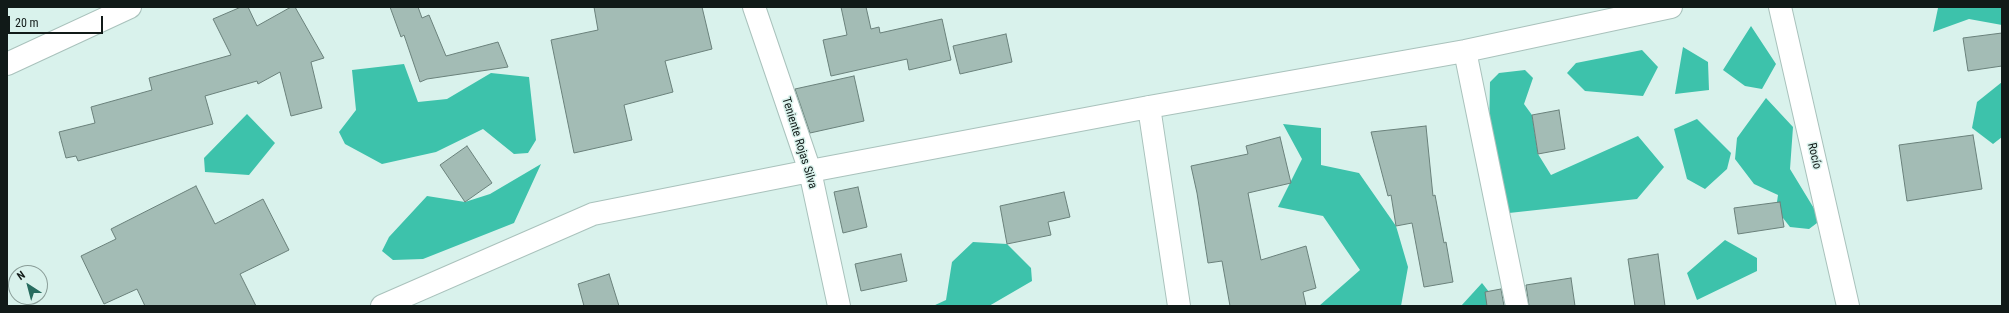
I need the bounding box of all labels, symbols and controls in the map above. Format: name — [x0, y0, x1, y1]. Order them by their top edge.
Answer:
scale bar — [10, 8, 105, 34]
text: 20 m — [15, 16, 39, 30]
street label: Teniente Rojas Silva — [778, 96, 820, 190]
street label: Rocío — [1804, 141, 1824, 171]
north arrow — [8, 265, 48, 305]
text: N — [15, 268, 28, 283]

